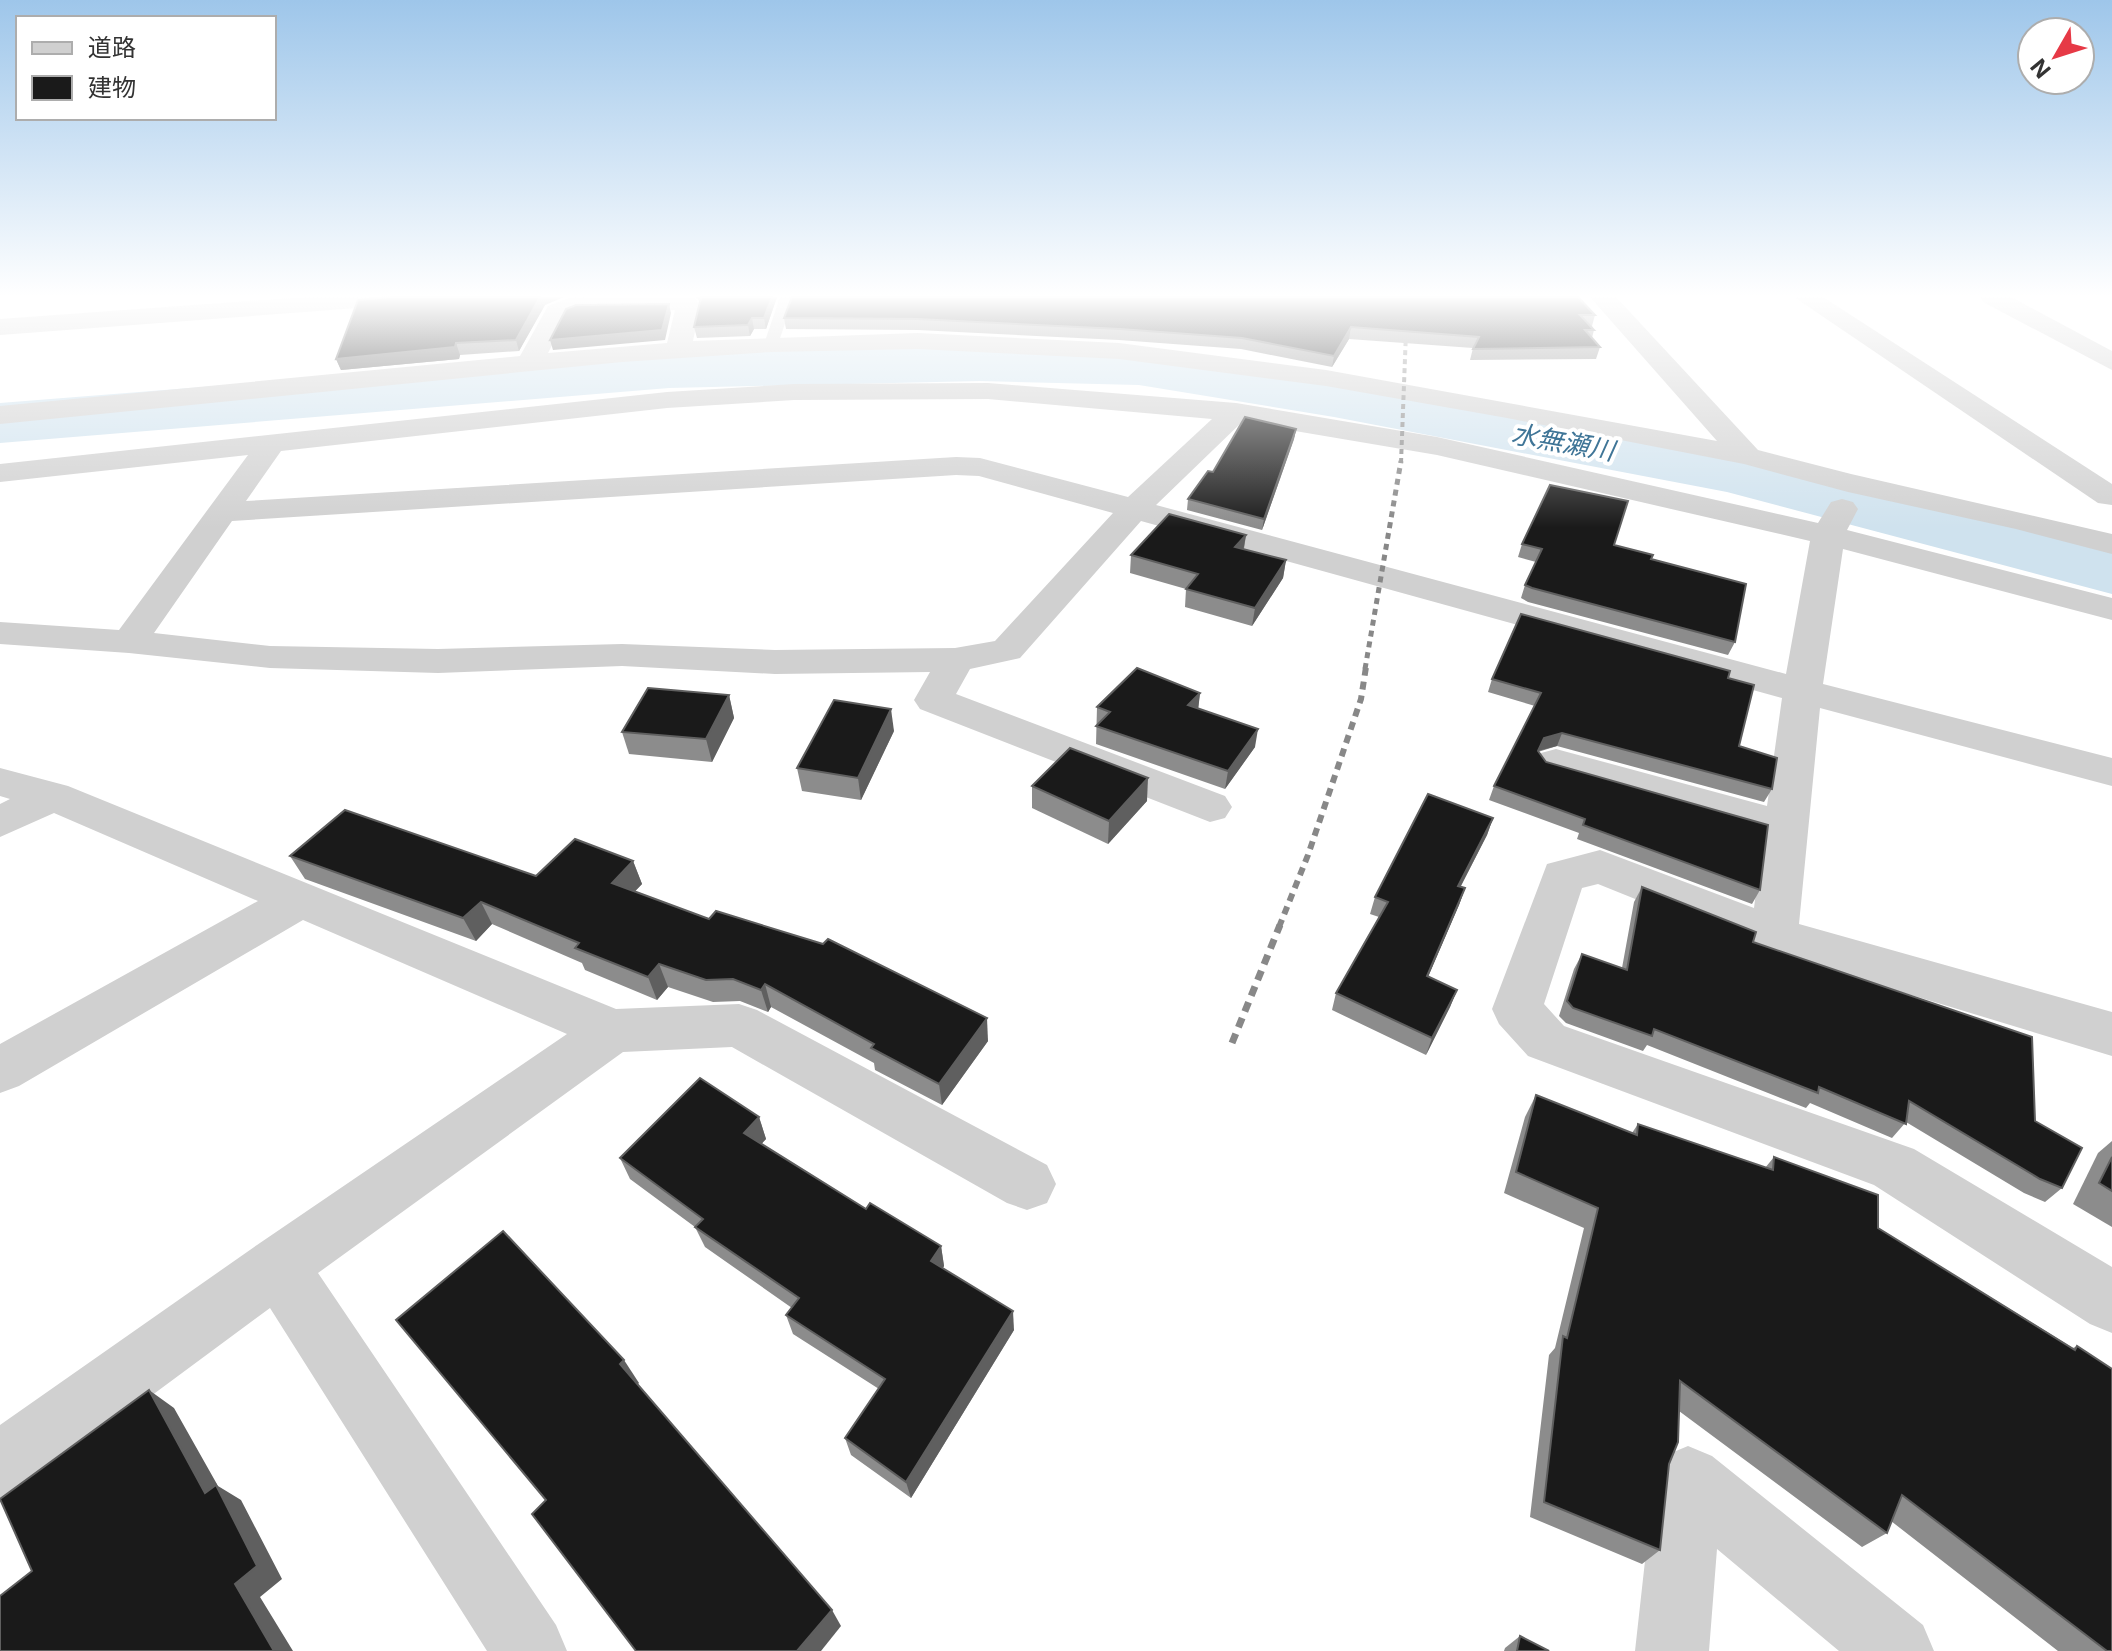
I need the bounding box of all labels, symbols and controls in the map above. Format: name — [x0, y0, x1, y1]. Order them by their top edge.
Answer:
legend — [16, 16, 276, 120]
north arrow — [2016, 16, 2096, 96]
text: 道路 — [88, 33, 136, 62]
text: N — [2025, 54, 2056, 83]
text: 建物 — [88, 73, 136, 102]
water label: 水無瀬川 — [1509, 418, 1620, 467]

